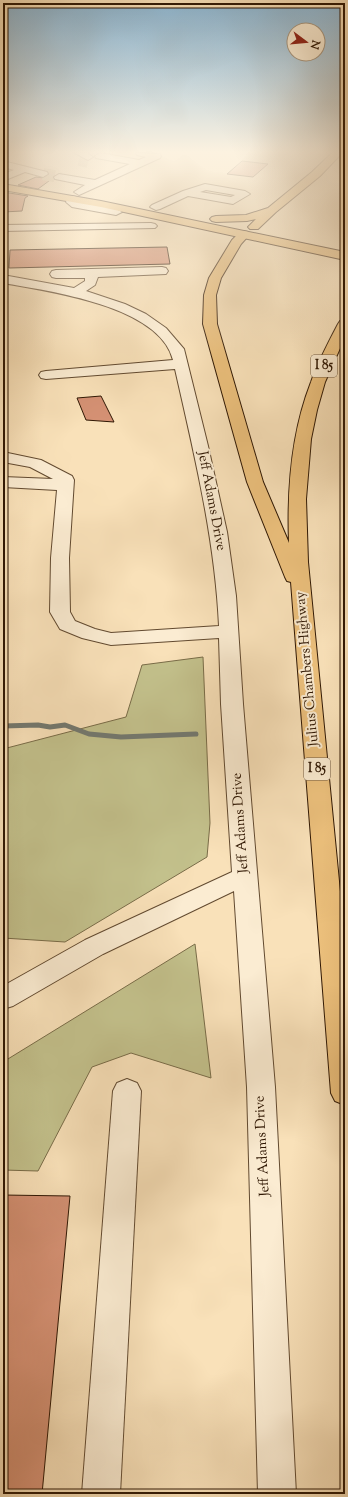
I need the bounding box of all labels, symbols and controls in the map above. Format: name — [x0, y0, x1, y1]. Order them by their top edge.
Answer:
north arrow — [286, 22, 326, 62]
text: N — [306, 37, 324, 51]
road number: I 85 — [311, 355, 337, 377]
street label: Jeff Adams Drive — [191, 449, 230, 552]
street label: Julius Chambers Highway — [291, 591, 325, 748]
road number: I 85 — [304, 758, 330, 780]
street label: Jeff Adams Drive — [228, 772, 255, 875]
street label: Jeff Adams Drive — [250, 1095, 276, 1198]

